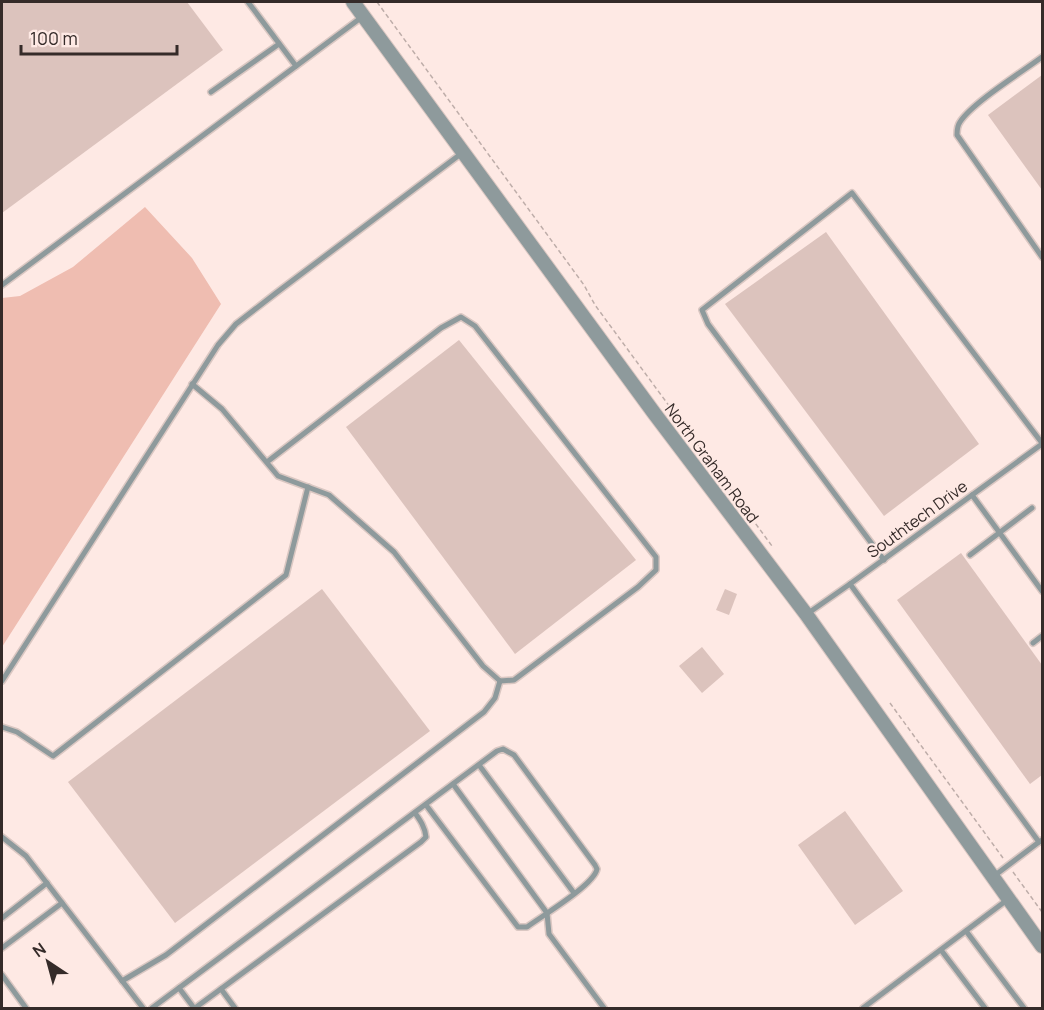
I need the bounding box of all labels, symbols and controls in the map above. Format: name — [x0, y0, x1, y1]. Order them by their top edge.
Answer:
scale bar — [21, 18, 177, 56]
text: 100 m — [30, 26, 78, 50]
street label: North Graham Road — [660, 399, 764, 527]
street label: Southtech Drive — [862, 475, 972, 563]
north arrow — [18, 932, 78, 992]
text: N — [28, 938, 50, 962]

